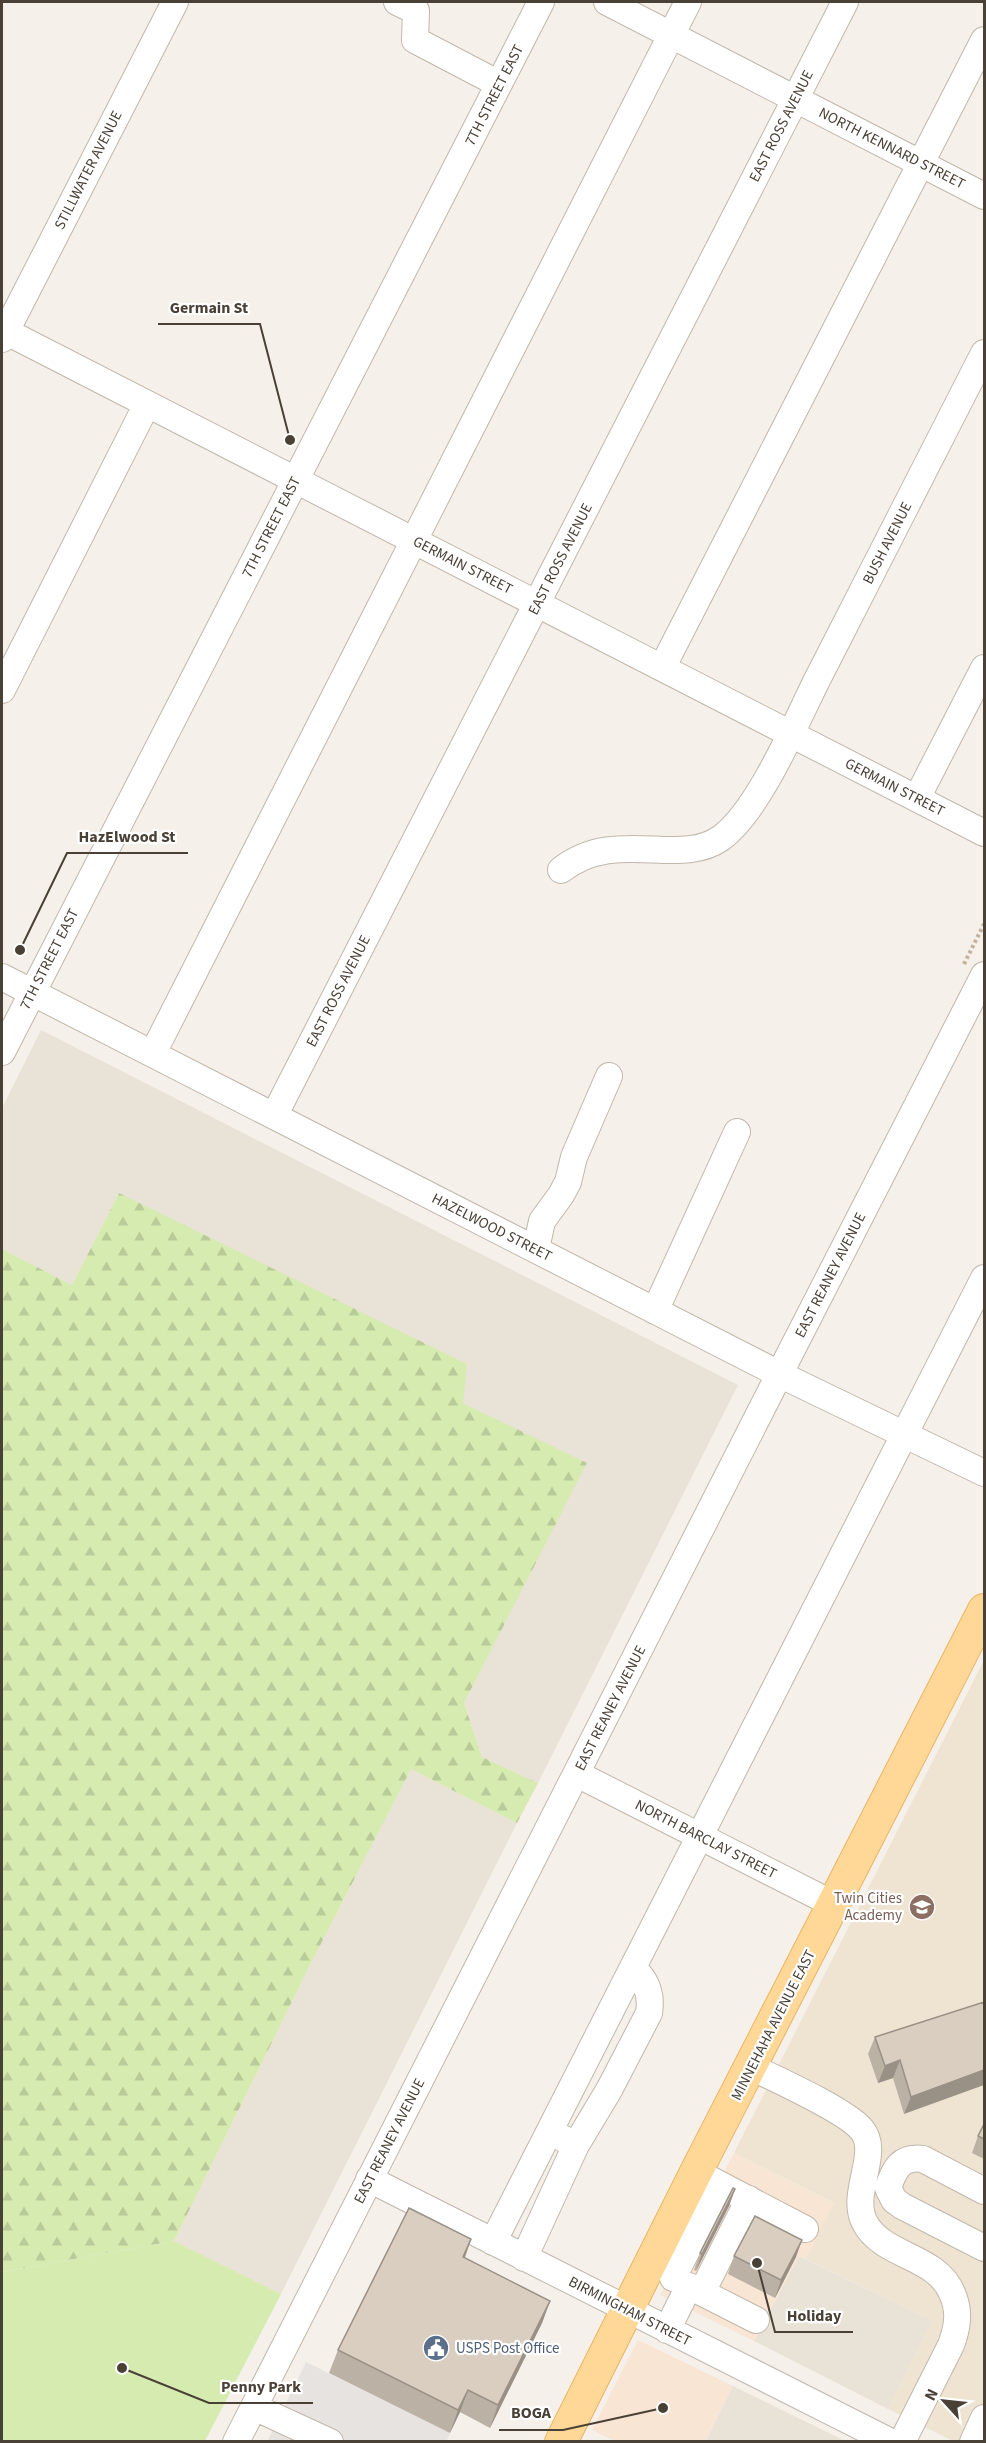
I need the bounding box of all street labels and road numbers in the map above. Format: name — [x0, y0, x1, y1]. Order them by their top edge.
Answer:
street label: 7TH STREET EAST — [460, 41, 529, 150]
street label: EAST ROSS AVENUE — [744, 67, 819, 186]
street label: NORTH KENNARD STREET — [815, 102, 969, 195]
street label: STILLWATER AVENUE — [49, 107, 128, 233]
street label: 7TH STREET EAST — [237, 473, 306, 582]
street label: BUSH AVENUE — [858, 498, 917, 588]
street label: EAST ROSS AVENUE — [523, 500, 598, 619]
street label: GERMAIN STREET — [409, 531, 516, 600]
street label: GERMAIN STREET — [841, 753, 948, 822]
street label: 7TH STREET EAST — [15, 905, 84, 1014]
street label: EAST ROSS AVENUE — [301, 932, 376, 1051]
street label: HAZELWOOD STREET — [428, 1188, 555, 1267]
street label: EAST REANEY AVENUE — [790, 1209, 871, 1341]
street label: EAST REANEY AVENUE — [570, 1642, 651, 1774]
street label: NORTH BARCLAY STREET — [631, 1795, 780, 1884]
street label: MINNEHAHA AVENUE EAST — [726, 1946, 821, 2104]
street label: EAST REANEY AVENUE — [349, 2075, 430, 2207]
street label: BIRMINGHAM STREET — [565, 2271, 695, 2351]

